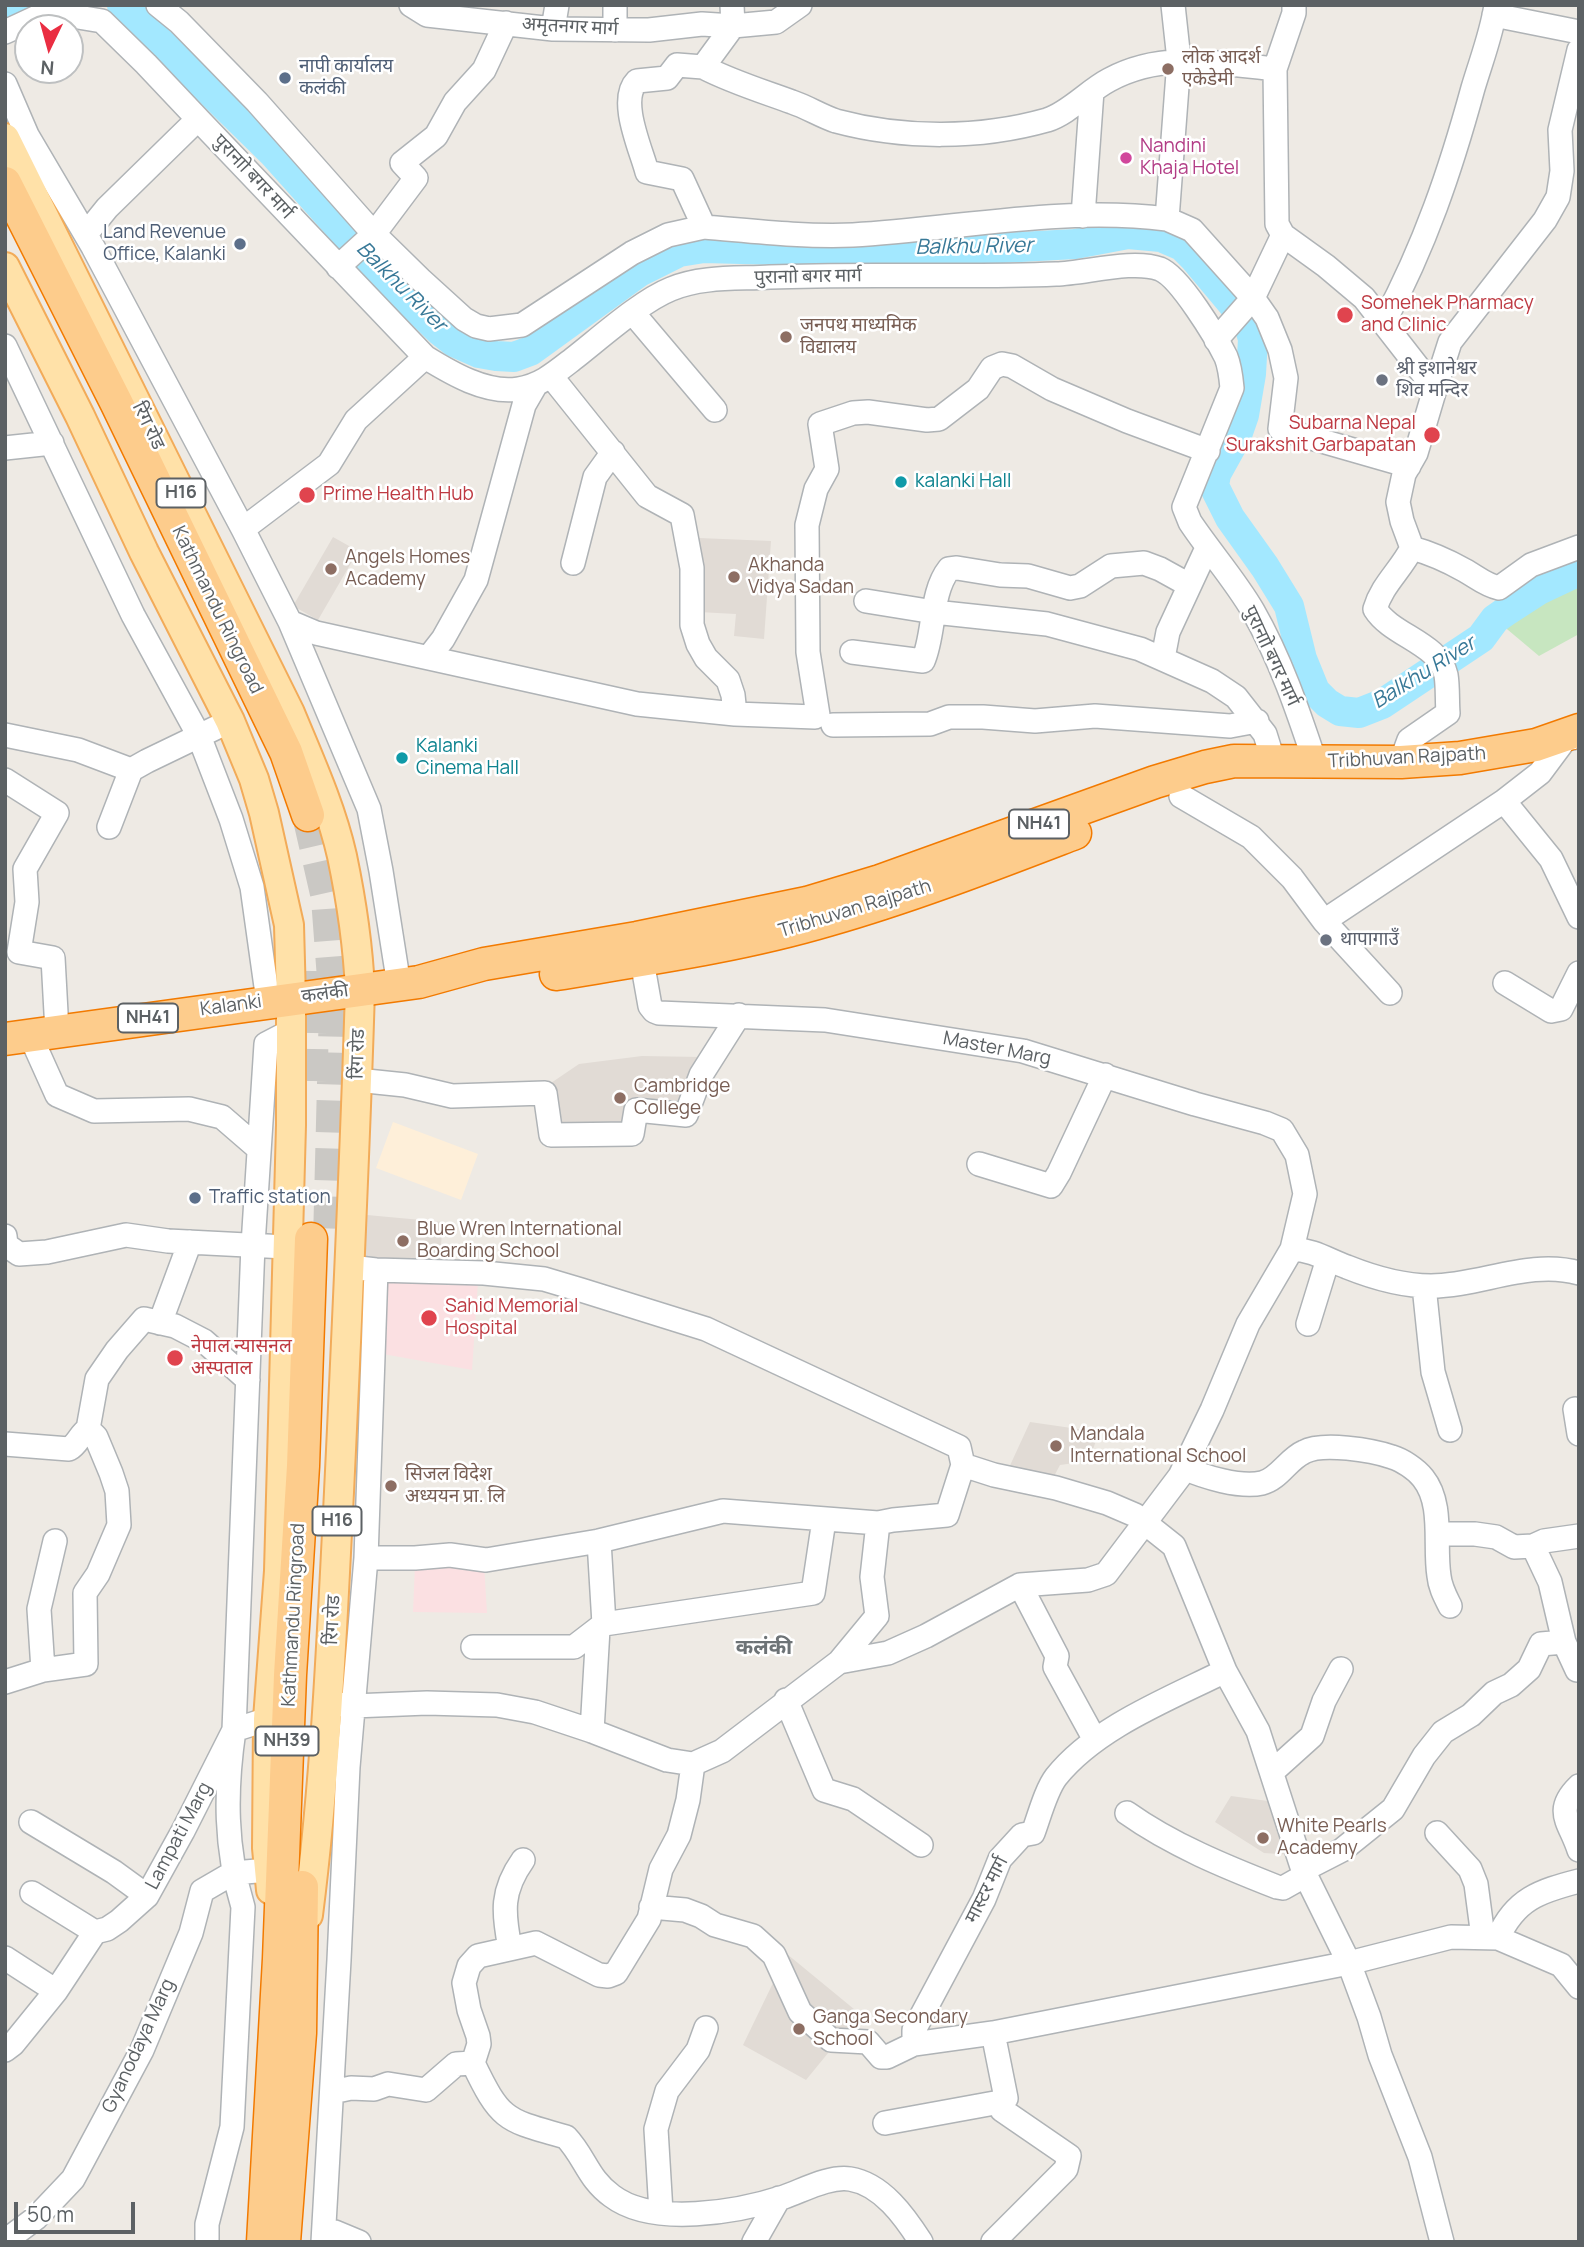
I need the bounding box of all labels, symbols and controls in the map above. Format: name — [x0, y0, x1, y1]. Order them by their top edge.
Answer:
street label: अमृतनगर मार्ग — [521, 13, 619, 41]
north arrow — [14, 14, 84, 84]
place label: लोक आदर्श एकेडेमी — [1182, 47, 1261, 91]
text: N — [39, 54, 55, 81]
place label: नापी कार्यालय कलंकी — [299, 56, 393, 100]
marker: लोक आदर्श एकेडेमी — [1160, 61, 1176, 77]
marker: नापी कार्यालय कलंकी — [277, 70, 293, 86]
street label: पुरानाो बगर मार्ग — [208, 130, 298, 224]
place label: Nandini Khaja Hotel — [1140, 136, 1239, 180]
marker: Nandini Khaja Hotel — [1118, 150, 1134, 166]
place label: Land Revenue Office, Kalanki — [103, 222, 226, 266]
water label: Balkhu River — [915, 233, 1033, 261]
marker: Land Revenue Office, Kalanki — [232, 236, 248, 252]
water label: Balkhu River — [351, 237, 451, 337]
street label: पुरानाो बगर मार्ग — [754, 265, 862, 289]
place label: Somehek Pharmacy and Clinic — [1361, 293, 1534, 337]
marker: Somehek Pharmacy and Clinic — [1335, 305, 1355, 325]
place label: जनपथ माध्यमिक विद्यालय — [800, 315, 917, 359]
marker: जनपथ माध्यमिक विद्यालय — [778, 329, 794, 345]
place label: श्री इशानेश्वर शिव मन्दिर — [1396, 358, 1477, 402]
marker: श्री इशानेश्वर शिव मन्दिर — [1374, 372, 1390, 388]
street label: रिंग रोड — [127, 399, 169, 453]
place label: Subarna Nepal Surakshit Garbapatan — [1226, 413, 1416, 457]
marker: Subarna Nepal Surakshit Garbapatan — [1422, 425, 1442, 445]
place label: kalanki Hall — [915, 471, 1011, 493]
marker: kalanki Hall — [893, 474, 909, 490]
road number: H16 — [156, 478, 206, 508]
place label: Prime Health Hub — [323, 484, 474, 506]
marker: Prime Health Hub — [297, 485, 317, 505]
street label: Kathmandu Ringroad — [167, 522, 267, 698]
place label: Angels Homes Academy — [345, 547, 470, 591]
place label: Akhanda Vidya Sadan — [748, 555, 854, 599]
marker: Angels Homes Academy — [323, 561, 339, 577]
marker: Akhanda Vidya Sadan — [726, 569, 742, 585]
street label: पुरानाो बगर मार्ग — [1238, 602, 1304, 710]
water label: Balkhu River — [1368, 631, 1480, 715]
place label: Kalanki Cinema Hall — [416, 736, 519, 780]
street label: Tribhuvan Rajpath — [1327, 742, 1487, 774]
marker: Kalanki Cinema Hall — [394, 750, 410, 766]
road number: NH41 — [1009, 810, 1069, 838]
street label: Tribhuvan Rajpath — [776, 875, 934, 943]
place label: थापागाउँ — [1340, 929, 1399, 951]
marker: थापागाउँ — [1318, 932, 1334, 948]
street label: कलंकी — [300, 979, 350, 1009]
street label: Kalanki — [199, 990, 263, 1022]
road number: NH41 — [118, 1003, 178, 1032]
street label: Master Marg — [941, 1027, 1053, 1071]
street label: रिंग रोड — [346, 1029, 370, 1079]
place label: Cambridge College — [634, 1076, 730, 1120]
marker: Cambridge College — [612, 1090, 628, 1106]
place label: Traffic station — [209, 1187, 331, 1209]
marker: Traffic station — [187, 1190, 203, 1206]
place label: Blue Wren International Boarding School — [417, 1219, 622, 1263]
marker: Blue Wren International Boarding School — [395, 1233, 411, 1249]
place label: Sahid Memorial Hospital — [445, 1296, 578, 1340]
marker: Sahid Memorial Hospital — [419, 1308, 439, 1328]
place label: नेपाल न्यासनल अस्पताल — [191, 1336, 292, 1380]
marker: नेपाल न्यासनल अस्पताल — [165, 1348, 185, 1368]
place label: Mandala International School — [1070, 1424, 1247, 1468]
marker: Mandala International School — [1048, 1438, 1064, 1454]
place label: सिजल विदेश अध्ययन प्रा. लि — [405, 1464, 505, 1508]
marker: सिजल विदेश अध्ययन प्रा. लि — [383, 1478, 399, 1494]
road number: H16 — [312, 1506, 362, 1536]
street label: Kathmandu Ringroad — [278, 1523, 310, 1707]
street label: रिंग रोड — [320, 1594, 346, 1646]
district label: कलंकी — [736, 1635, 792, 1661]
road number: NH39 — [256, 1726, 318, 1756]
street label: Lampati Marg — [141, 1778, 217, 1894]
place label: White Pearls Academy — [1277, 1816, 1387, 1860]
marker: White Pearls Academy — [1255, 1830, 1271, 1846]
street label: मास्टर मार्ग — [961, 1853, 1013, 1927]
street label: Gyanodaya Marg — [98, 1975, 180, 2117]
place label: Ganga Secondary School — [813, 2007, 968, 2051]
marker: Ganga Secondary School — [791, 2021, 807, 2037]
scale bar — [18, 2188, 138, 2232]
text: 50 m — [27, 2200, 74, 2228]

